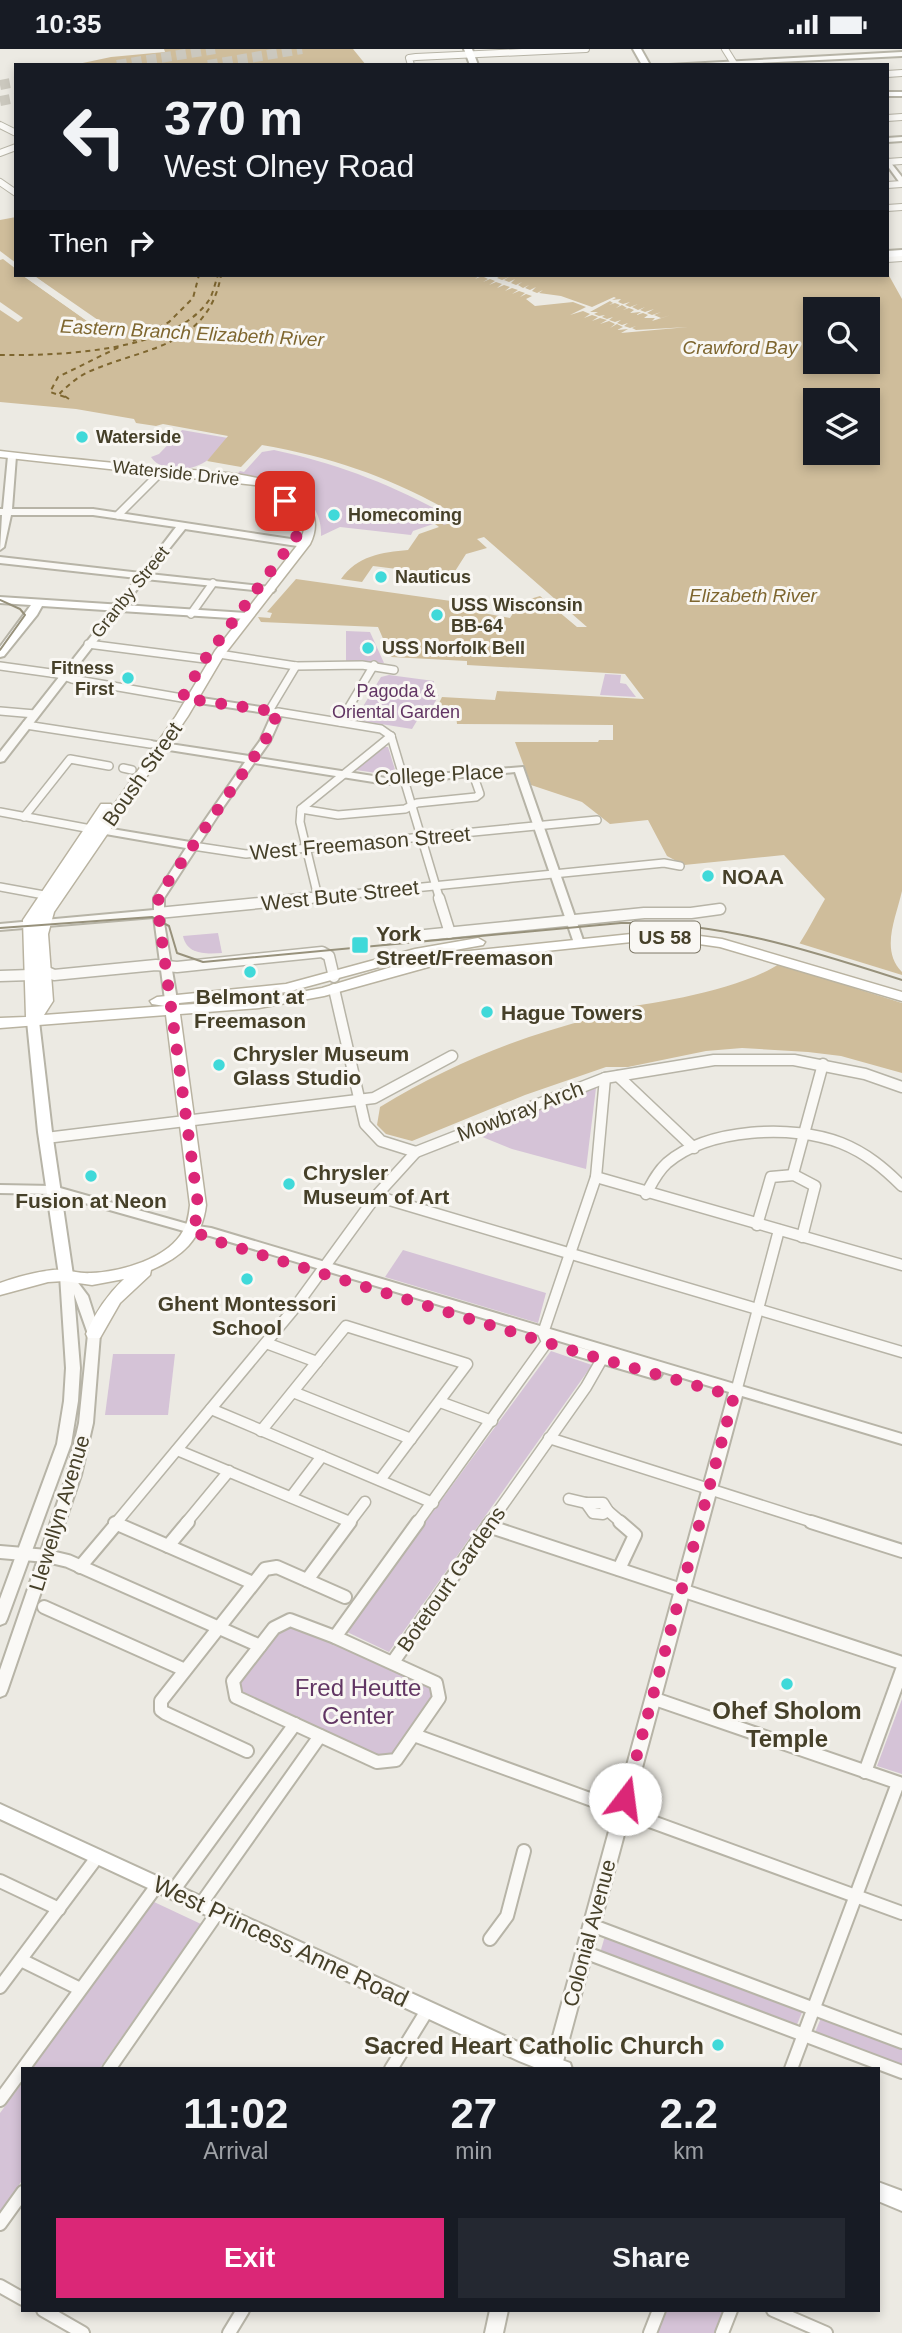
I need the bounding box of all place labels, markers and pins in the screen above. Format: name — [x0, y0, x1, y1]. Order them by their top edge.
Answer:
place label: Waterside — [96, 427, 181, 447]
marker: Waterside — [74, 429, 90, 445]
pin — [255, 471, 315, 531]
place label: Homecoming — [348, 505, 462, 525]
marker: Homecoming — [326, 507, 342, 523]
place label: Nauticus — [395, 567, 471, 587]
marker: Nauticus — [373, 569, 389, 585]
place label: USS Wisconsin BB-64 — [451, 595, 583, 636]
marker: USS Wisconsin BB-64 — [429, 607, 445, 623]
place label: USS Norfolk Bell — [382, 638, 525, 658]
marker: USS Norfolk Bell — [360, 640, 376, 656]
place label: Fitness First — [51, 658, 114, 699]
marker: Fitness First — [120, 670, 136, 686]
place label: NOAA — [722, 865, 784, 888]
marker: NOAA — [700, 868, 716, 884]
place label: York Street/Freemason — [376, 922, 553, 969]
marker: York Street/Freemason — [350, 935, 370, 955]
marker: Belmont at Freemason — [242, 964, 258, 980]
place label: Belmont at Freemason — [194, 985, 306, 1032]
place label: Hague Towers — [501, 1001, 643, 1024]
marker: Hague Towers — [479, 1004, 495, 1020]
place label: Chrysler Museum Glass Studio — [233, 1042, 409, 1089]
marker: Chrysler Museum Glass Studio — [211, 1057, 227, 1073]
place label: Chrysler Museum of Art — [303, 1161, 449, 1208]
marker: Fusion at Neon — [83, 1168, 99, 1184]
marker: Chrysler Museum of Art — [281, 1176, 297, 1192]
place label: Fusion at Neon — [15, 1189, 167, 1212]
marker: Ghent Montessori School — [239, 1271, 255, 1287]
place label: Ghent Montessori School — [158, 1292, 336, 1339]
marker: Ohef Sholom Temple — [779, 1676, 795, 1692]
place label: Ohef Sholom Temple — [712, 1697, 862, 1752]
place label: Sacred Heart Catholic Church — [364, 2032, 704, 2059]
marker: Sacred Heart Catholic Church — [710, 2037, 726, 2053]

